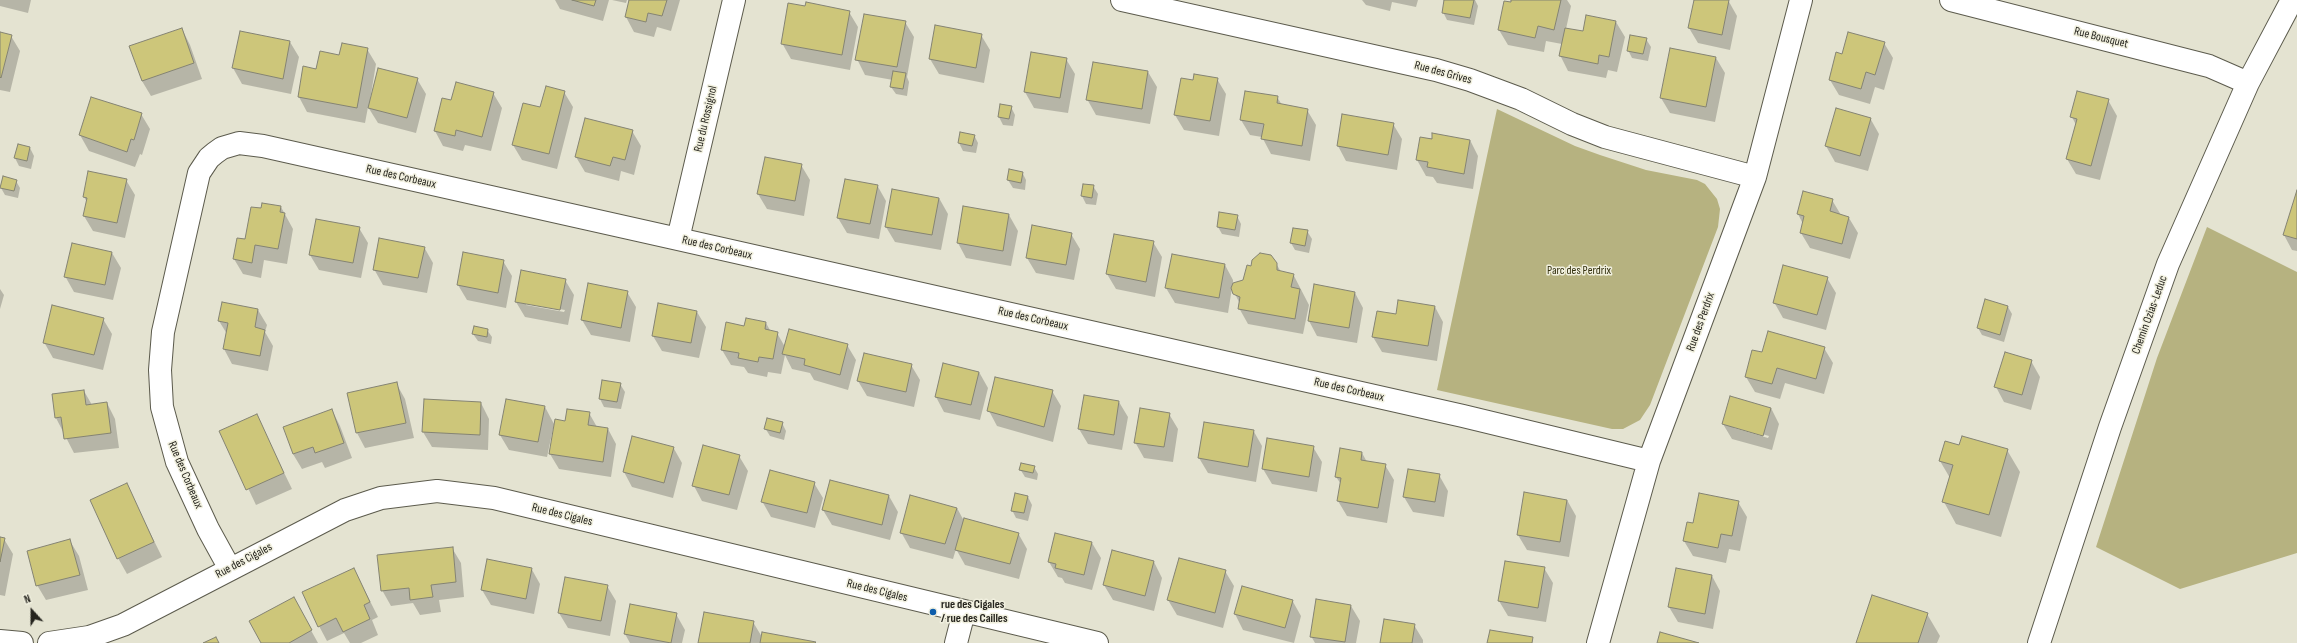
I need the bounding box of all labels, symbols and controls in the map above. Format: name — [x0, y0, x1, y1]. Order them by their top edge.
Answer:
street label: Rue Bousquet — [2072, 24, 2130, 52]
street label: Rue des Grives — [1413, 58, 1473, 88]
street label: Rue du Rossignol — [691, 85, 721, 153]
street label: Rue des Corbeaux — [365, 162, 437, 192]
street label: Rue des Corbeaux — [681, 233, 753, 263]
park label: Parc des Perdrix — [1547, 264, 1611, 278]
street label: Chemin Ozias-Leduc — [2129, 274, 2171, 356]
street label: Rue des Perdrix — [1684, 291, 1718, 353]
street label: Rue des Corbeaux — [997, 304, 1069, 334]
street label: Rue des Corbeaux — [1313, 375, 1385, 405]
street label: Rue des Corbeaux — [164, 439, 206, 511]
street label: Rue des Cigales — [530, 501, 594, 529]
street label: Rue des Cigales — [213, 540, 275, 582]
street label: Rue des Cigales — [845, 577, 909, 605]
north arrow — [12, 591, 52, 631]
text: N — [22, 592, 33, 606]
place label: rue des Cigales / rue des Cailles — [941, 598, 1008, 626]
marker: rue des Cigales / rue des Cailles — [928, 607, 938, 617]

